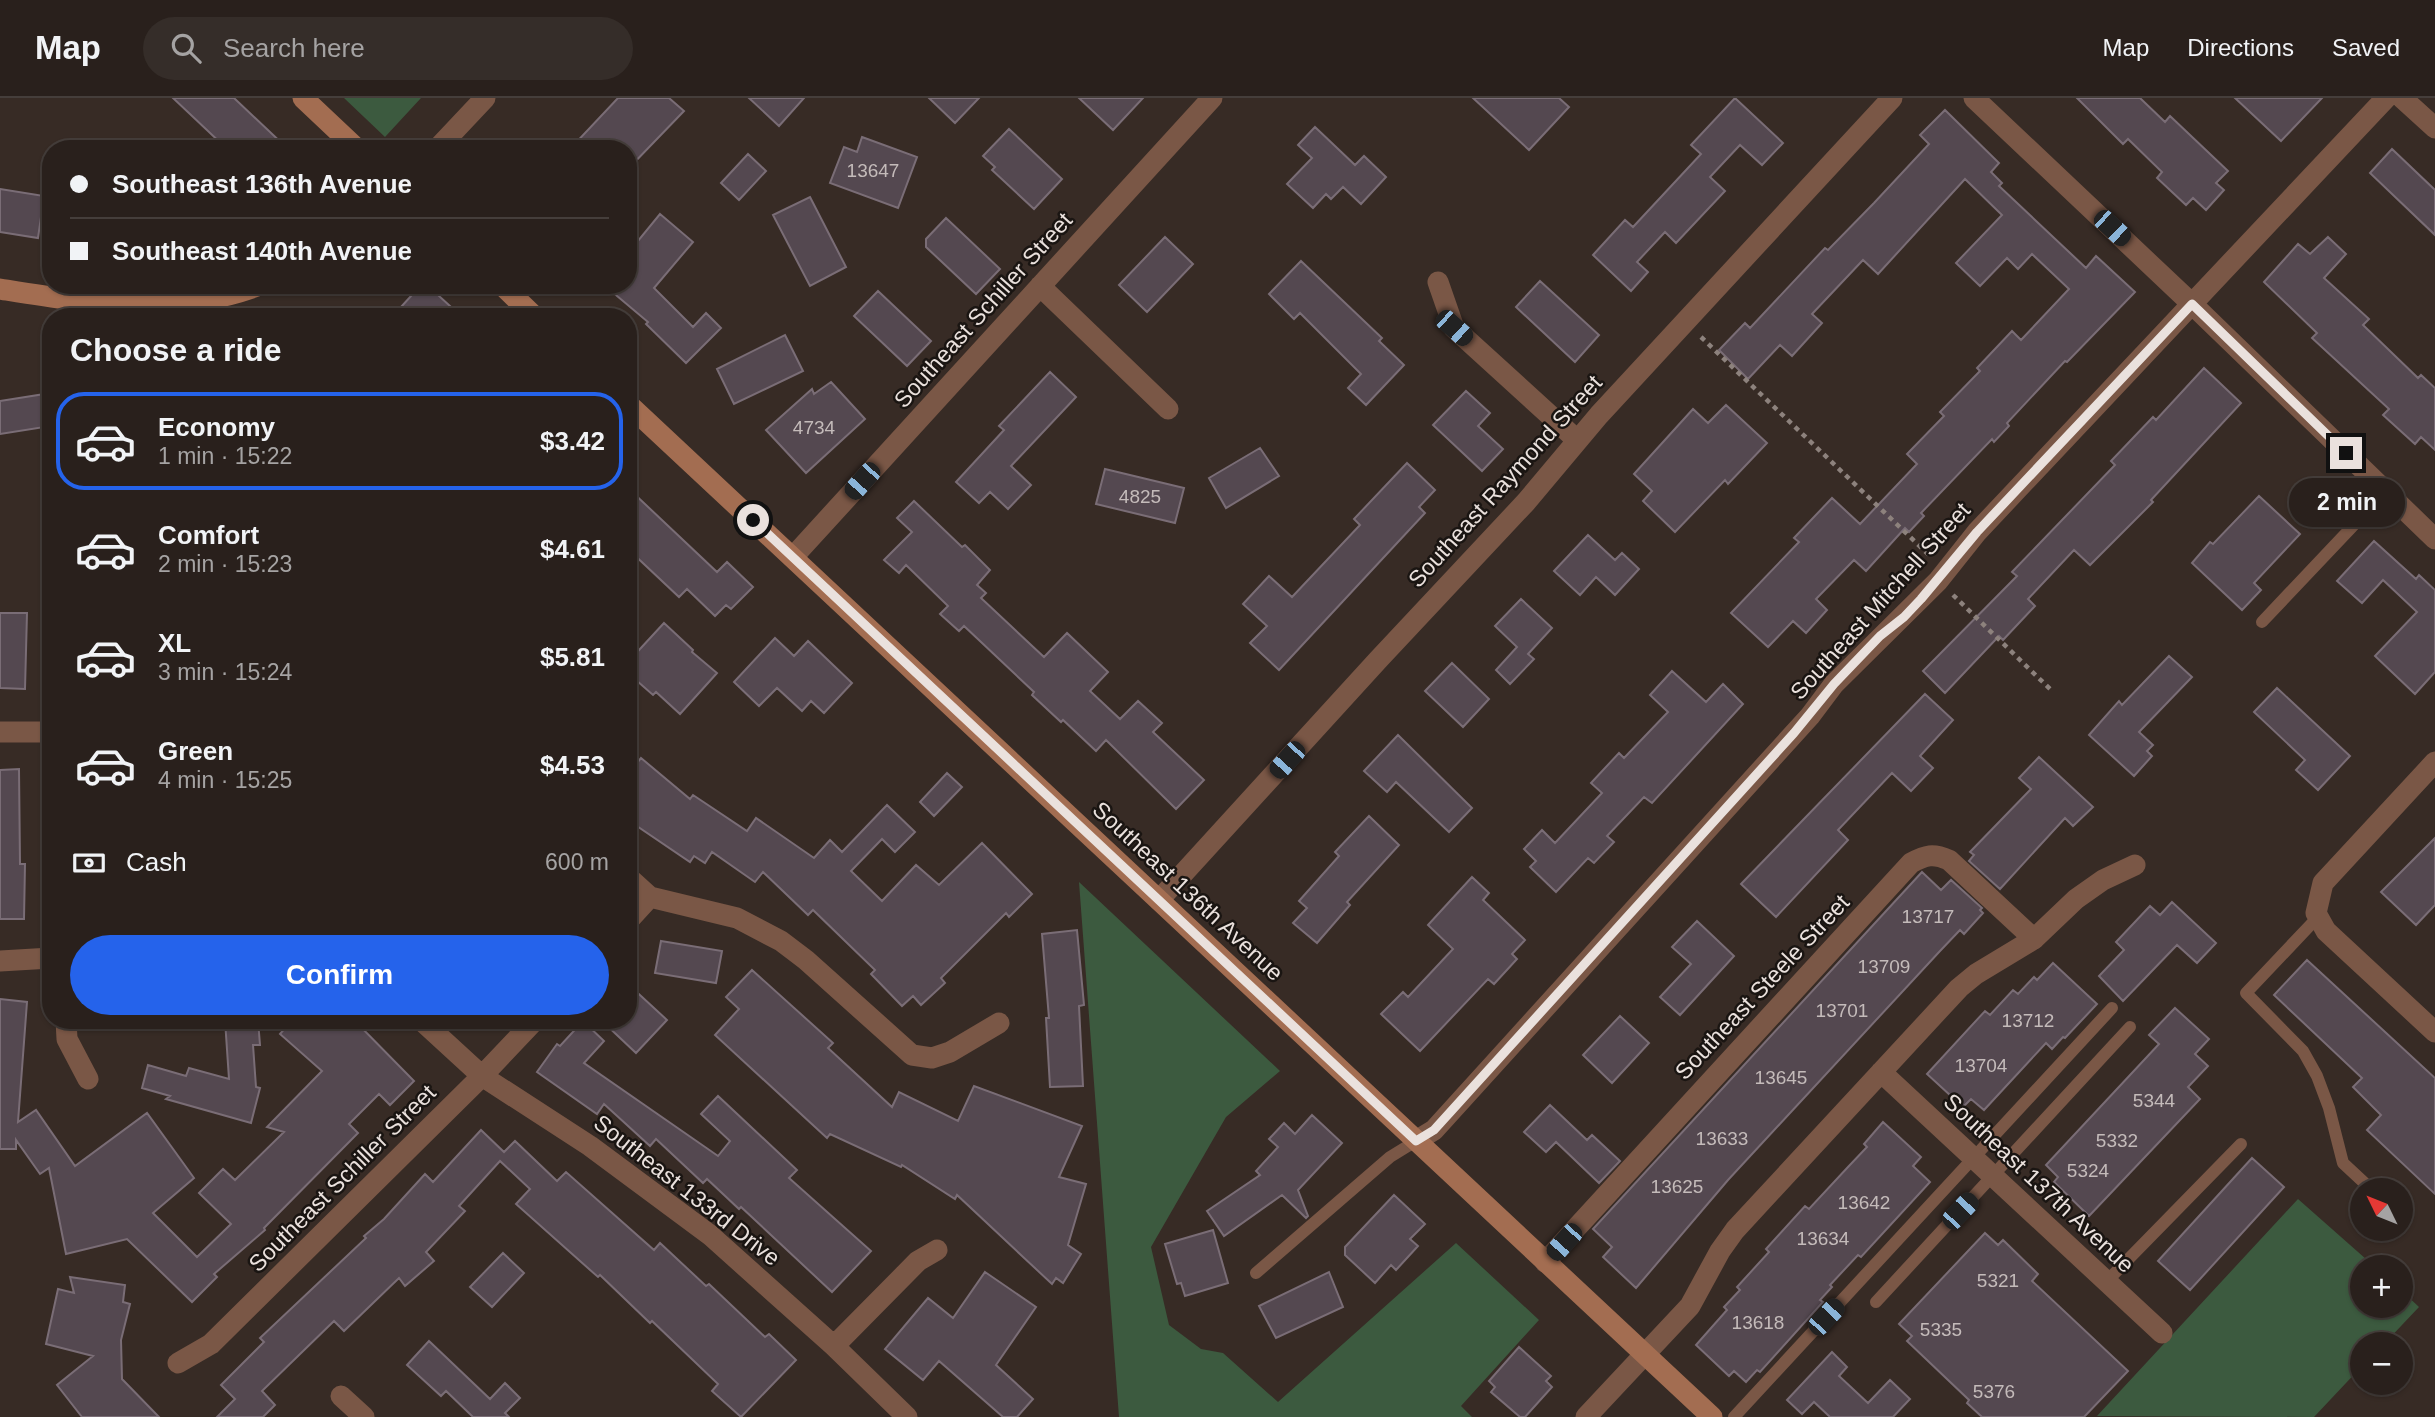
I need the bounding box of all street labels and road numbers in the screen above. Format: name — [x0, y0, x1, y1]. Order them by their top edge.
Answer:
street label: Southeast Schiller Street — [889, 207, 1078, 413]
street label: Southeast Raymond Street — [1403, 369, 1607, 592]
street label: Southeast Mitchell Street — [1785, 497, 1976, 705]
street label: Southeast 136th Avenue — [1088, 796, 1288, 986]
street label: Southeast Steele Street — [1670, 889, 1855, 1085]
street label: Southeast Schiller Street — [243, 1079, 441, 1277]
street label: Southeast 137th Avenue — [1939, 1088, 2139, 1278]
street label: Southeast 133rd Drive — [589, 1109, 785, 1271]

